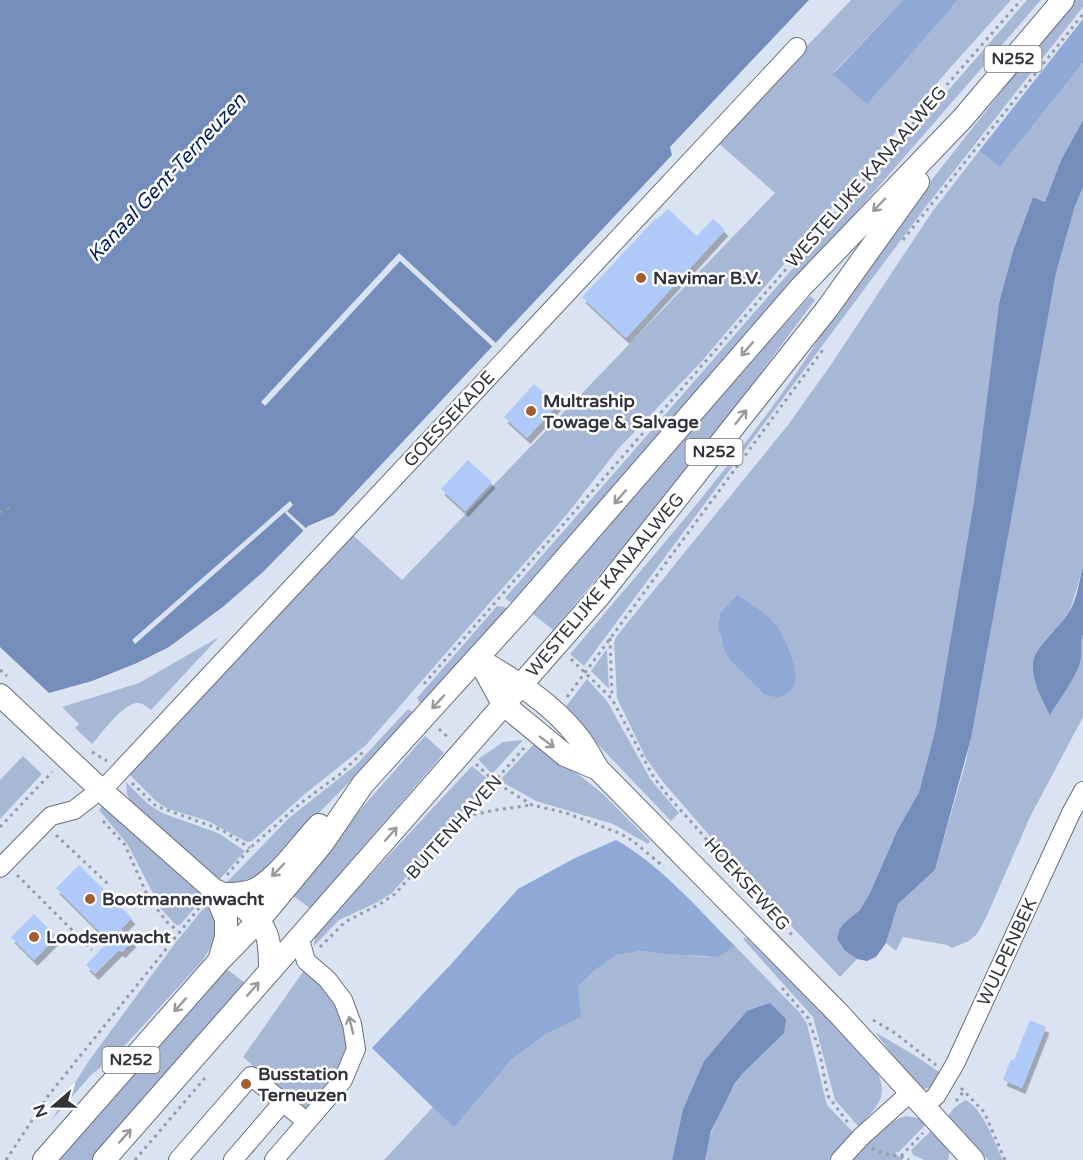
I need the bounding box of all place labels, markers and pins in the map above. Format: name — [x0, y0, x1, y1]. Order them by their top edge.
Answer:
place label: Navimar B.V. — [653, 267, 762, 289]
marker: Navimar B.V. — [634, 271, 648, 285]
place label: Multraship Towage & Salvage — [542, 390, 699, 433]
marker: Multraship Towage & Salvage — [524, 404, 538, 418]
place label: Bootmannenwacht — [102, 888, 264, 910]
marker: Bootmannenwacht — [83, 892, 97, 906]
place label: Loodsenwacht — [46, 926, 171, 948]
marker: Loodsenwacht — [27, 930, 41, 944]
place label: Busstation Terneuzen — [257, 1063, 349, 1106]
marker: Busstation Terneuzen — [239, 1077, 253, 1091]

